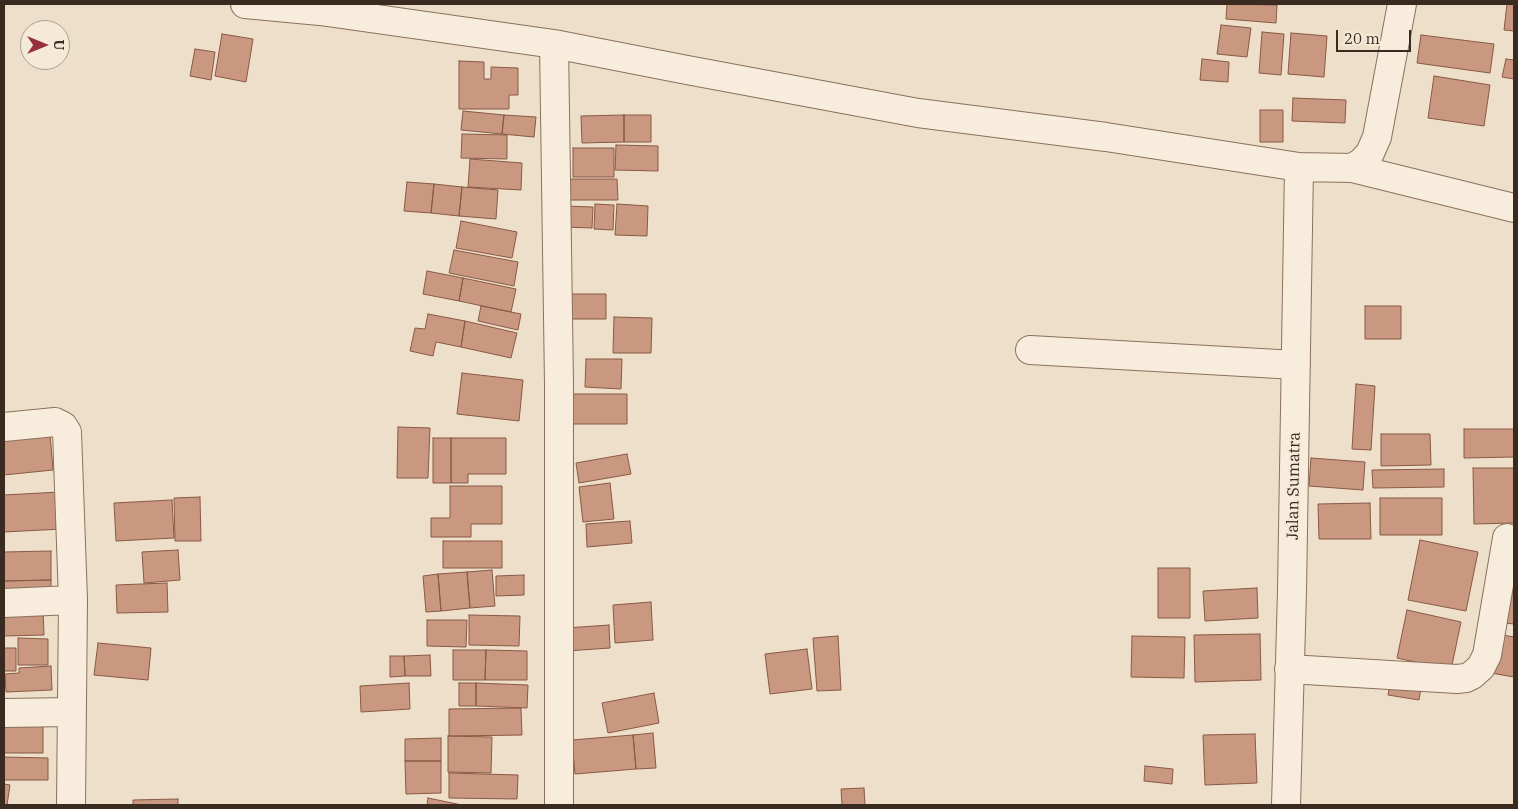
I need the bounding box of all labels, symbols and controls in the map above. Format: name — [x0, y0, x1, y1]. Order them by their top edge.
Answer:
north arrow — [20, 20, 70, 70]
scale bar — [1338, 20, 1413, 52]
text: 20 m — [1344, 29, 1380, 48]
text: U — [50, 40, 68, 50]
street label: Jalan Sumatra — [1283, 432, 1305, 540]

